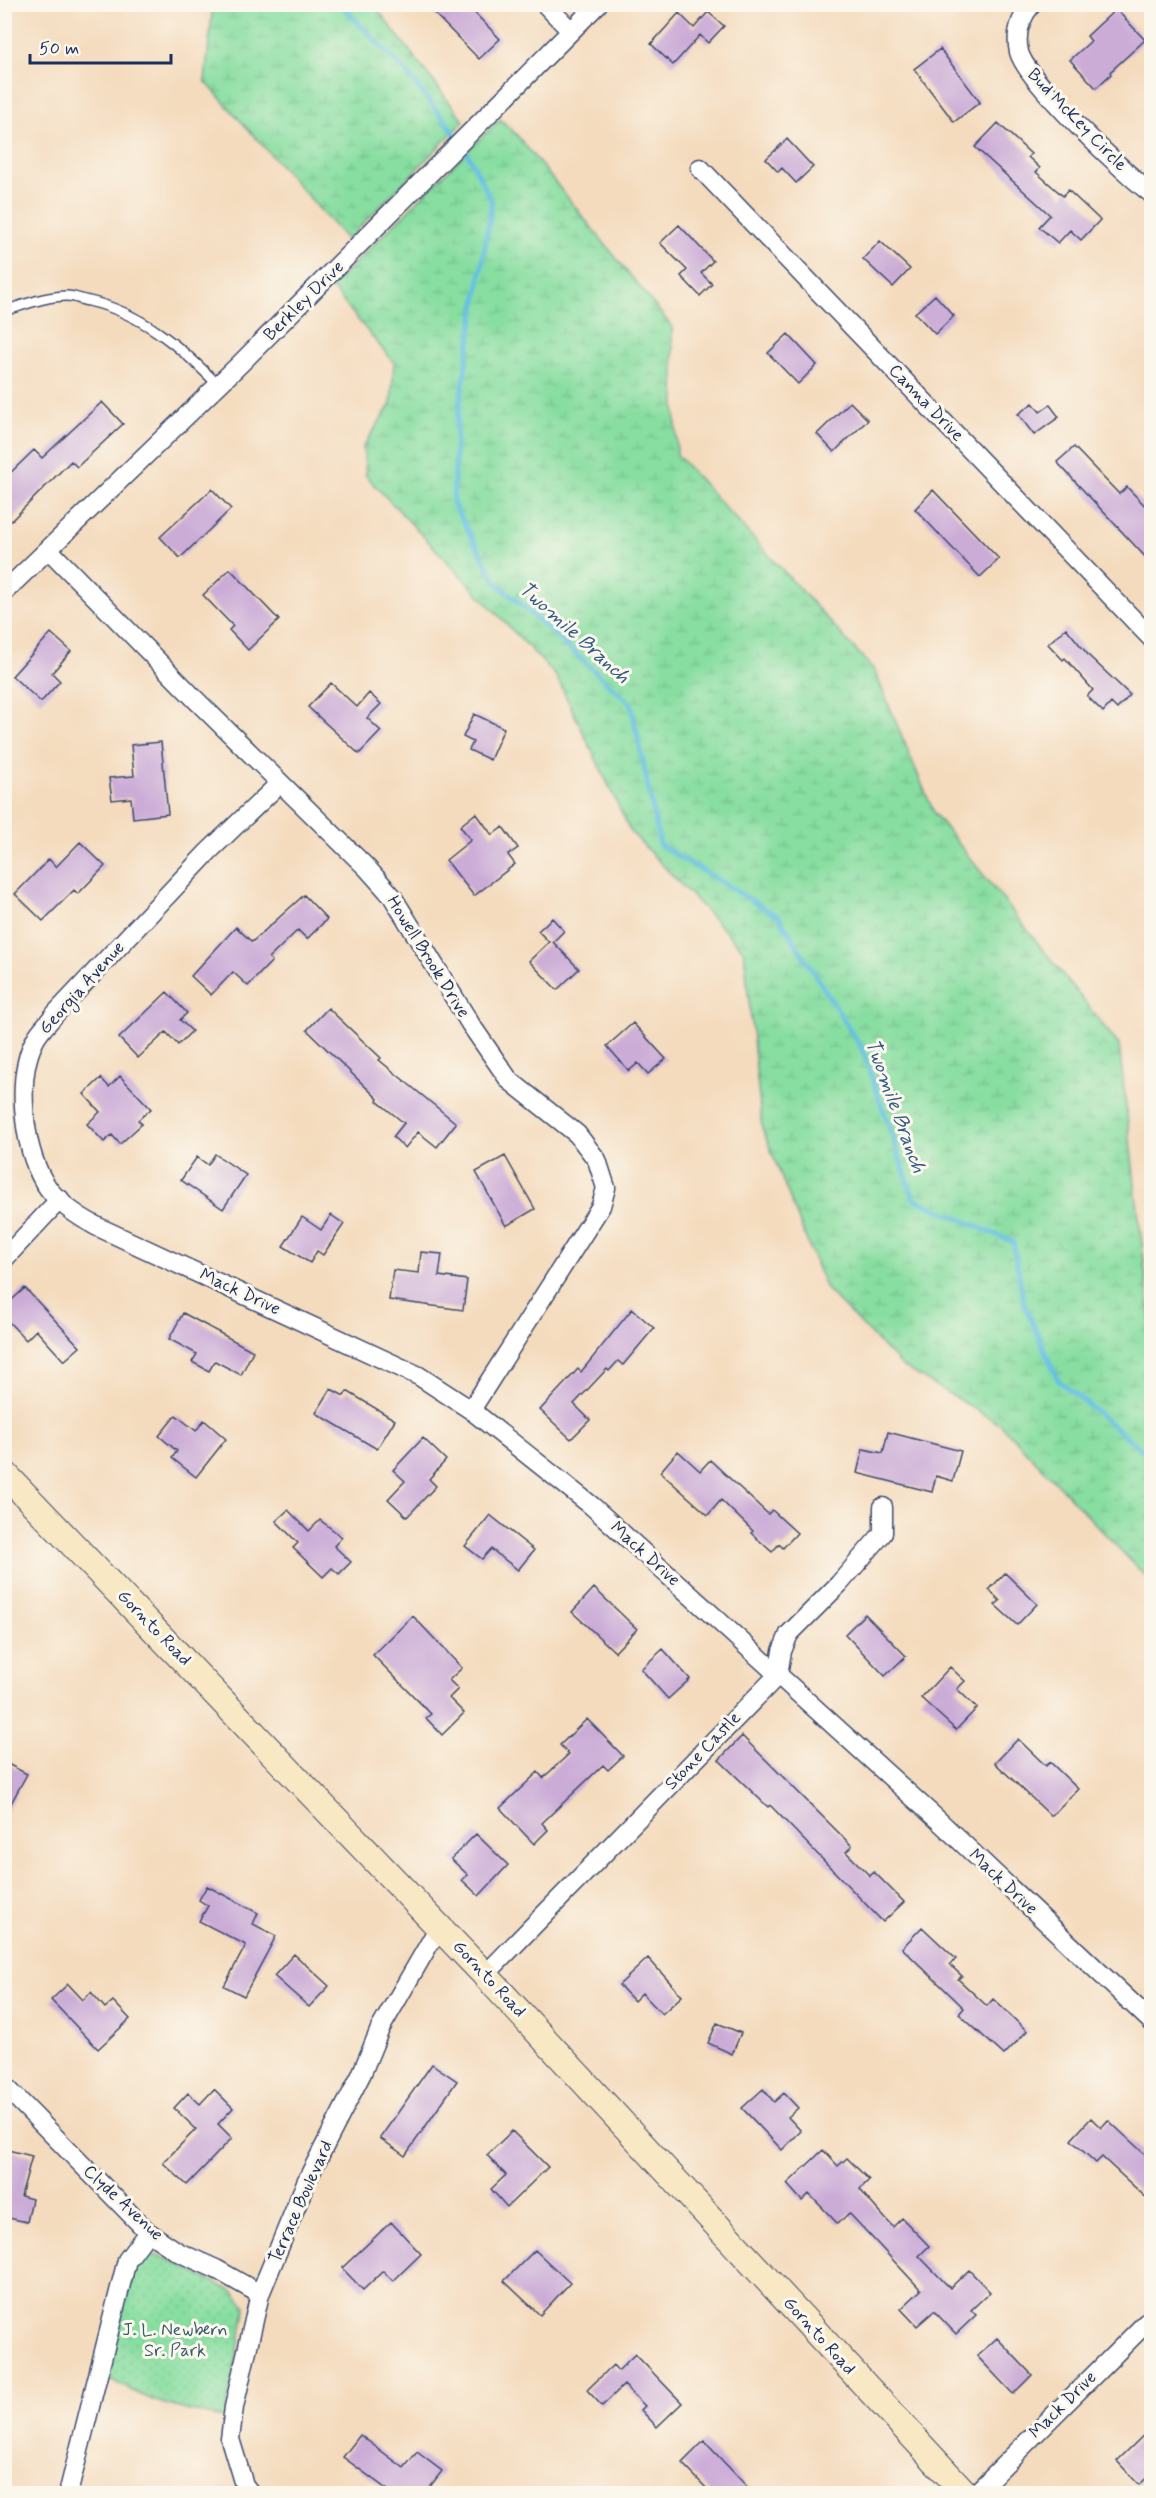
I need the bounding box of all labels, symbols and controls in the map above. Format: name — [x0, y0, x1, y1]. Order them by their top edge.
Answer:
scale bar — [30, 27, 171, 65]
text: 50 m — [39, 37, 79, 61]
street label: Bud McKey Circle — [1022, 63, 1132, 177]
street label: Berkley Drive — [258, 255, 350, 347]
street label: Canna Drive — [883, 359, 969, 447]
water label: Twomile Branch — [513, 576, 636, 690]
street label: Howell Brook Drive — [381, 891, 475, 1023]
street label: Georgia Avenue — [34, 936, 131, 1040]
water label: Twomile Branch — [858, 1035, 932, 1177]
street label: Mack Drive — [196, 1263, 284, 1321]
street label: Mack Drive — [605, 1516, 685, 1592]
street label: Gornto Road — [111, 1585, 197, 1671]
street label: Stone Castle — [660, 1706, 747, 1795]
street label: Mack Drive — [963, 1844, 1043, 1920]
street label: Gornto Road — [447, 1935, 531, 2023]
street label: Terrace Boulevard — [263, 2137, 339, 2267]
street label: Clyde Avenue — [78, 2160, 168, 2246]
street label: Gornto Road — [777, 2292, 861, 2380]
park label: J. L. Newbern Sr. Park — [122, 2318, 228, 2363]
street label: Mack Drive — [1024, 2366, 1102, 2444]

